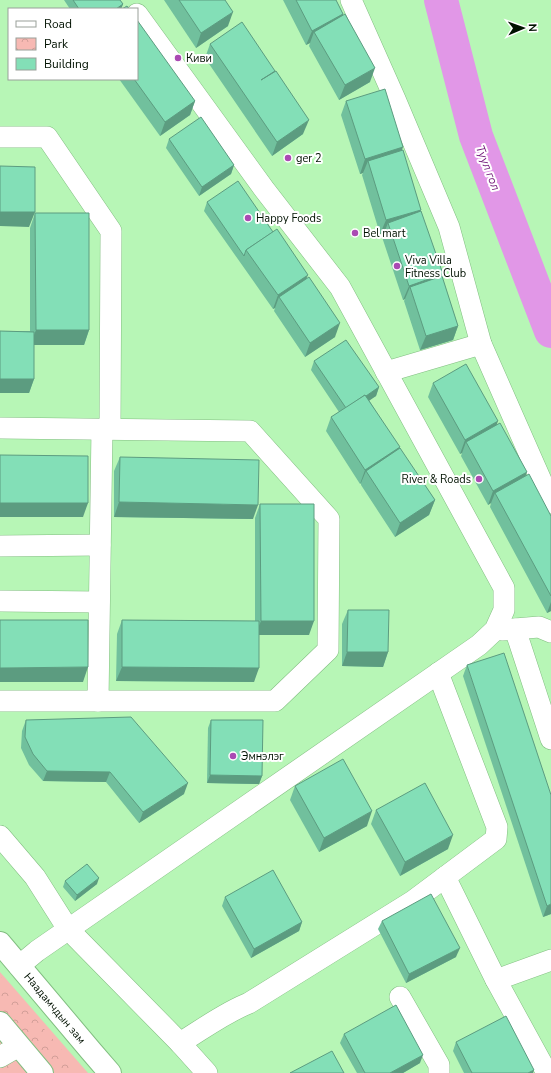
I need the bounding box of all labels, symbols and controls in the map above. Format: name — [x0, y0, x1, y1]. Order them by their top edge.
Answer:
legend — [8, 8, 138, 80]
north arrow — [503, 8, 543, 48]
text: Road — [44, 16, 72, 32]
text: N — [525, 23, 540, 32]
text: Park — [44, 36, 69, 52]
place label: Киви — [186, 51, 212, 66]
marker: Киви — [173, 53, 183, 63]
text: Building — [44, 56, 89, 72]
water label: Туул гол — [472, 143, 504, 193]
place label: ger 2 — [296, 151, 322, 166]
marker: ger 2 — [283, 153, 293, 163]
place label: Happy Foods — [256, 211, 321, 226]
marker: Happy Foods — [243, 213, 253, 223]
place label: Bel mart — [363, 226, 406, 241]
marker: Bel mart — [350, 228, 360, 238]
place label: Viva Villa Fitness Club — [404, 253, 466, 281]
marker: Viva Villa Fitness Club — [392, 261, 402, 271]
place label: River & Roads — [402, 472, 471, 487]
marker: River & Roads — [474, 474, 484, 484]
place label: Эмнэлэг — [241, 749, 284, 764]
marker: Эмнэлэг — [228, 751, 238, 761]
street label: Наадамчдын зам — [20, 970, 89, 1047]

